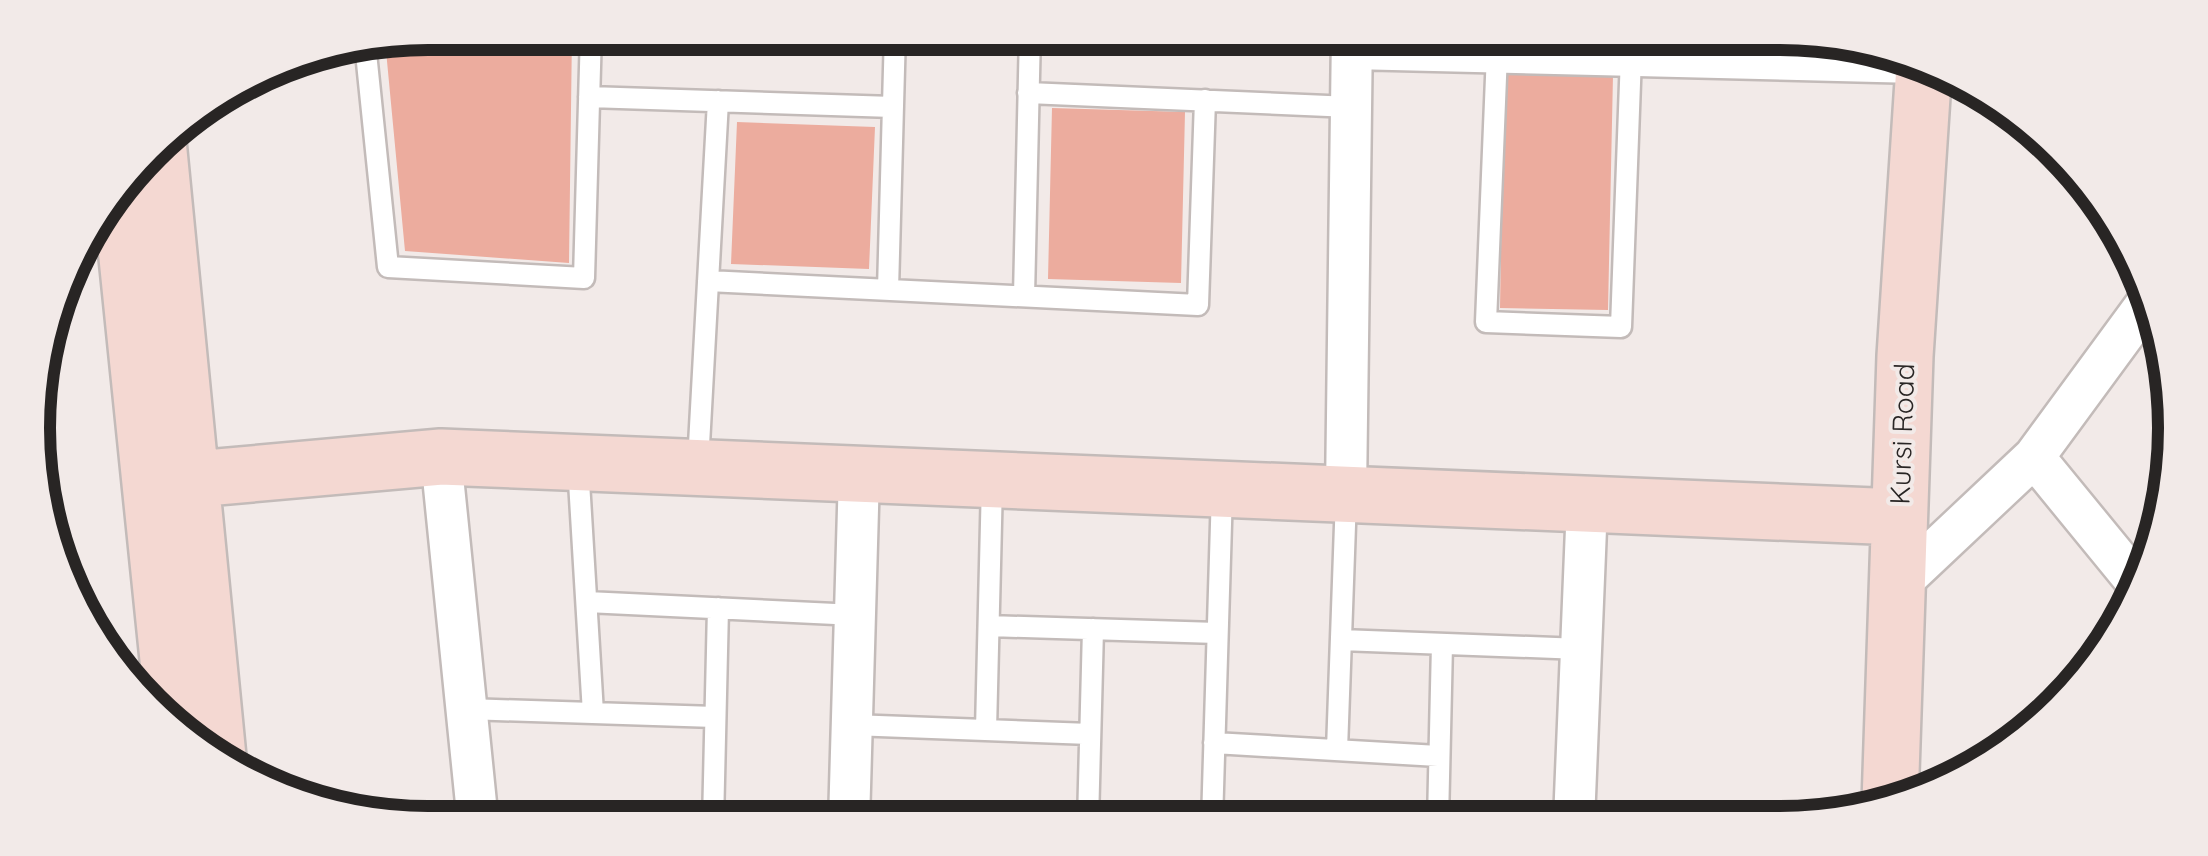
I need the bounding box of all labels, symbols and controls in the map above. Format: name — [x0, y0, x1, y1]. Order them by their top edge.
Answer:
street label: Kursi Road — [1882, 363, 1921, 505]

